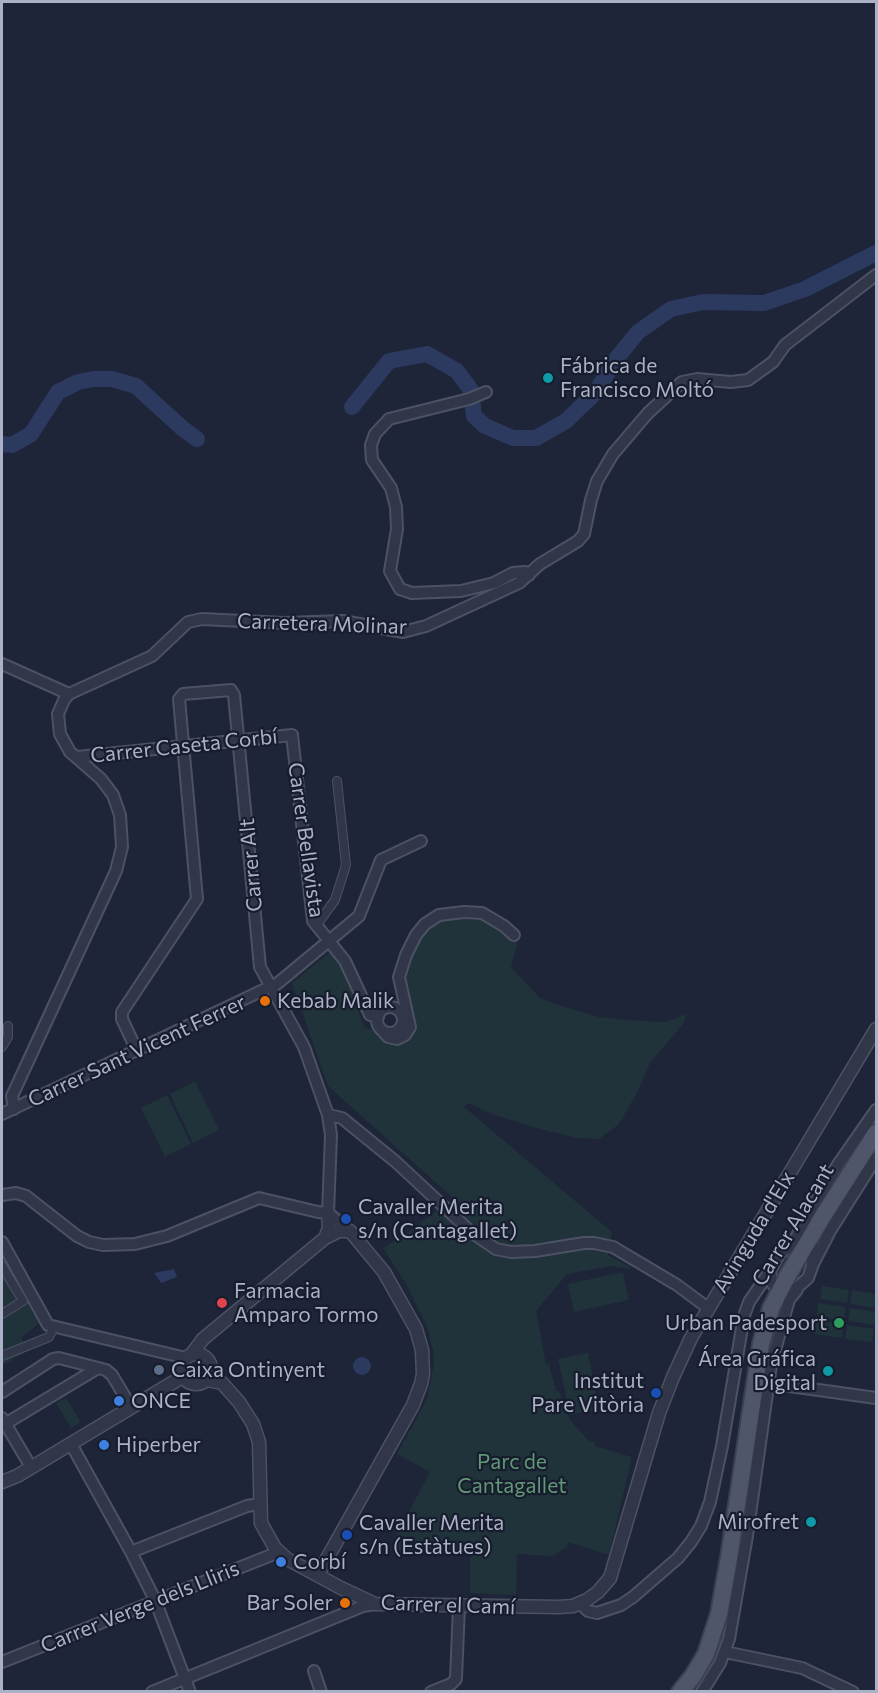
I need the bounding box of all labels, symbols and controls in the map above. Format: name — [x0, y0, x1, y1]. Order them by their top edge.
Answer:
place label: Fábrica de Francisco Moltó — [560, 353, 714, 403]
marker: Fábrica de Francisco Moltó — [541, 371, 555, 385]
street label: Carretera Molinar — [237, 608, 407, 640]
street label: Carrer Caseta Corbí — [89, 724, 279, 768]
street label: Carrer Bellavista — [283, 761, 329, 919]
street label: Carrer Alt — [234, 817, 268, 913]
place label: Kebab Malik — [277, 988, 394, 1014]
street label: Carrer Sant Vicent Ferrer — [24, 989, 250, 1113]
marker: Kebab Malik — [258, 994, 272, 1008]
street label: Carrer Alacant — [747, 1159, 839, 1291]
street label: Avinguda d'Elx — [708, 1167, 800, 1297]
place label: Cavaller Merita s/n (Cantagallet) — [358, 1194, 517, 1244]
marker: Cavaller Merita s/n (Cantagallet) — [339, 1212, 353, 1226]
place label: Farmacia Amparo Tormo — [234, 1278, 378, 1328]
marker: Farmacia Amparo Tormo — [215, 1296, 229, 1310]
place label: Urban Padesport — [665, 1310, 827, 1336]
marker: Urban Padesport — [832, 1316, 846, 1330]
place label: Área Gráfica Digital — [698, 1346, 816, 1396]
place label: Caixa Ontinyent — [171, 1357, 325, 1383]
marker: Caixa Ontinyent — [152, 1363, 166, 1377]
marker: Área Gráfica Digital — [821, 1364, 835, 1378]
place label: Institut Pare Vitòria — [531, 1368, 644, 1418]
marker: Institut Pare Vitòria — [649, 1386, 663, 1400]
place label: ONCE — [131, 1388, 191, 1414]
marker: ONCE — [112, 1394, 126, 1408]
place label: Hiperber — [116, 1432, 201, 1458]
marker: Hiperber — [97, 1438, 111, 1452]
park label: Parc de Cantagallet — [457, 1449, 567, 1499]
place label: Mirofret — [717, 1509, 799, 1535]
place label: Cavaller Merita s/n (Estàtues) — [359, 1510, 504, 1560]
marker: Mirofret — [804, 1515, 818, 1529]
marker: Cavaller Merita s/n (Estàtues) — [340, 1528, 354, 1542]
place label: Corbí — [293, 1549, 346, 1575]
marker: Corbí — [274, 1555, 288, 1569]
street label: Carrer Verge dels Lliris — [37, 1556, 243, 1658]
place label: Bar Soler — [246, 1590, 333, 1616]
street label: Carrer el Camí — [380, 1590, 516, 1620]
marker: Bar Soler — [338, 1596, 352, 1610]

